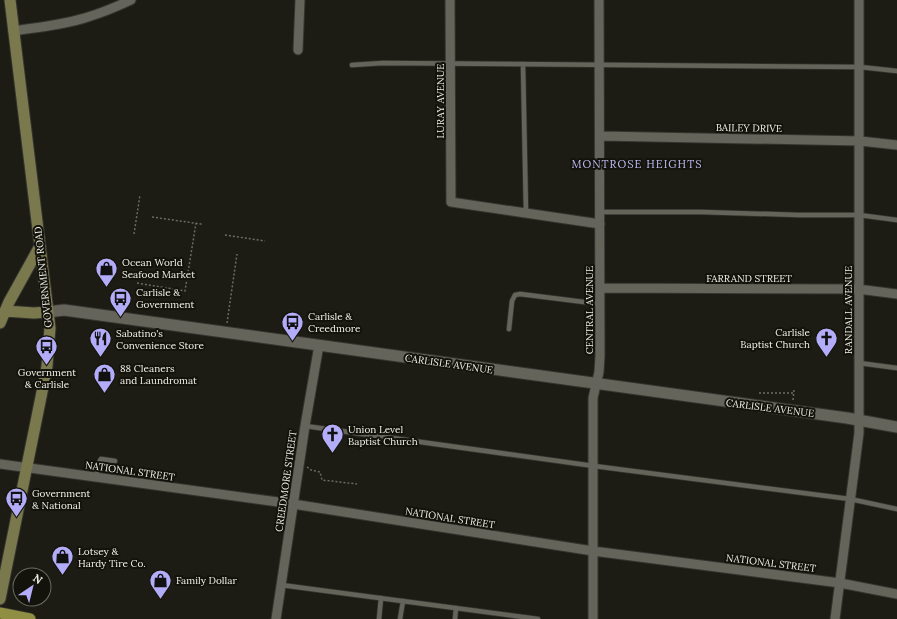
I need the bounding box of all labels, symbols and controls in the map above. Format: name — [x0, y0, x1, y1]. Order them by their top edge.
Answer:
street label: LURAY AVENUE — [434, 64, 447, 138]
street label: BAILEY DRIVE — [716, 121, 782, 135]
district label: MONTROSE HEIGHTS — [572, 157, 702, 171]
street label: GOVERNMENT ROAD — [31, 226, 55, 328]
shop icon: Ocean World Seafood Market — [94, 255, 120, 288]
place label: Ocean World Seafood Market — [122, 256, 195, 281]
street label: CENTRAL AVENUE — [583, 266, 596, 354]
street label: RANDALL AVENUE — [842, 266, 855, 354]
street label: FARRAND STREET — [706, 272, 792, 285]
bus stop icon: Carlisle & Government — [107, 285, 133, 318]
place label: Carlisle & Government — [136, 286, 195, 311]
bus stop icon: Carlisle & Creedmore — [280, 309, 306, 342]
place label: Carlisle & Creedmore — [308, 310, 361, 335]
church icon: Carlisle Baptist Church — [813, 325, 839, 358]
restaurant icon: Sabatino's Convenience Store — [87, 326, 113, 359]
place label: Carlisle Baptist Church — [740, 326, 811, 351]
place label: Sabatino's Convenience Store — [116, 327, 204, 352]
bus stop icon: Government & Carlisle — [34, 333, 60, 366]
street label: CARLISLE AVENUE — [404, 351, 494, 377]
shop icon: 88 Cleaners and Laundromat — [91, 361, 117, 394]
place label: 88 Cleaners and Laundromat — [120, 362, 197, 387]
place label: Government & Carlisle — [18, 366, 76, 391]
street label: CARLISLE AVENUE — [725, 396, 815, 420]
church icon: Union Level Baptist Church — [319, 422, 345, 455]
place label: Union Level Baptist Church — [348, 423, 418, 448]
street label: CREEDMORE STREET — [272, 429, 300, 533]
street label: NATIONAL STREET — [84, 458, 176, 484]
bus stop icon: Government & National — [3, 486, 29, 519]
place label: Government & National — [32, 487, 91, 512]
street label: NATIONAL STREET — [404, 504, 496, 532]
shop icon: Lotsey & Hardy Tire Co. — [49, 544, 75, 577]
place label: Lotsey & Hardy Tire Co. — [78, 545, 146, 570]
street label: NATIONAL STREET — [725, 551, 817, 575]
north arrow — [12, 567, 52, 607]
shop icon: Family Dollar — [148, 567, 174, 600]
text: N — [30, 571, 46, 587]
place label: Family Dollar — [176, 574, 237, 587]

